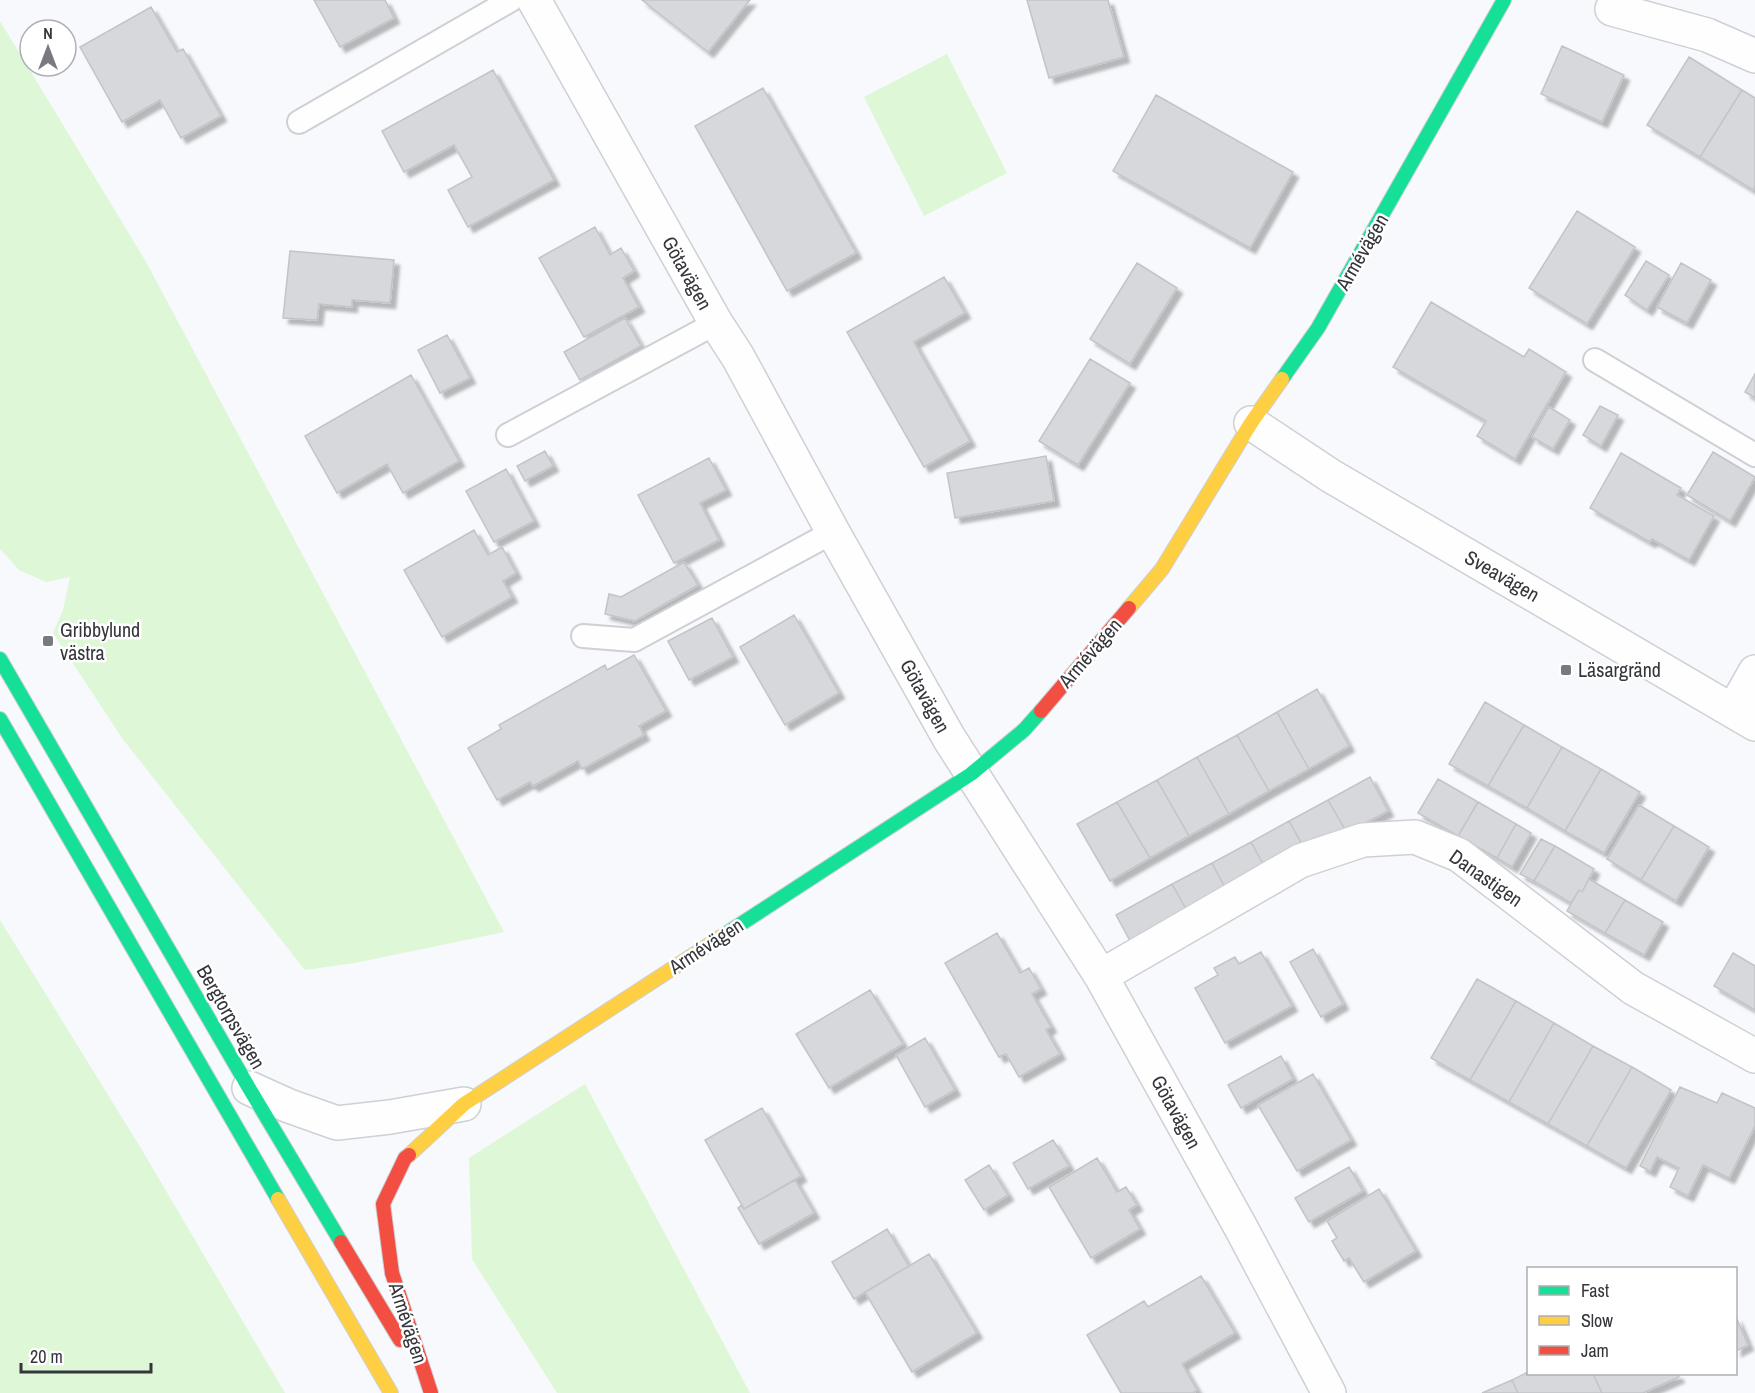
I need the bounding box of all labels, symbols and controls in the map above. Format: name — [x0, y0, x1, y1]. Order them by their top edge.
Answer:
north arrow — [18, 18, 78, 78]
text: N — [43, 22, 53, 44]
street label: Armévägen — [1328, 209, 1394, 296]
street label: Götavägen — [656, 231, 719, 314]
street label: Sveavägen — [1460, 543, 1545, 608]
street label: Armévägen — [1051, 612, 1127, 694]
place label: Gribbylund västra — [60, 616, 140, 666]
marker: Gribbylund västra — [41, 634, 55, 648]
street label: Götavägen — [894, 654, 957, 737]
place label: Läsargränd — [1578, 656, 1661, 683]
marker: Läsargränd — [1559, 663, 1573, 677]
street label: Danastigen — [1444, 842, 1528, 913]
street label: Armévägen — [662, 911, 748, 980]
street label: Bergtorpsvägen — [191, 960, 272, 1074]
street label: Götavägen — [1145, 1070, 1208, 1153]
legend — [1527, 1267, 1737, 1375]
street label: Armévägen — [382, 1278, 434, 1367]
text: Fast — [1581, 1278, 1609, 1303]
text: Slow — [1581, 1308, 1613, 1333]
scale bar — [21, 1336, 152, 1374]
text: Jam — [1581, 1338, 1609, 1363]
text: 20 m — [30, 1344, 63, 1369]

